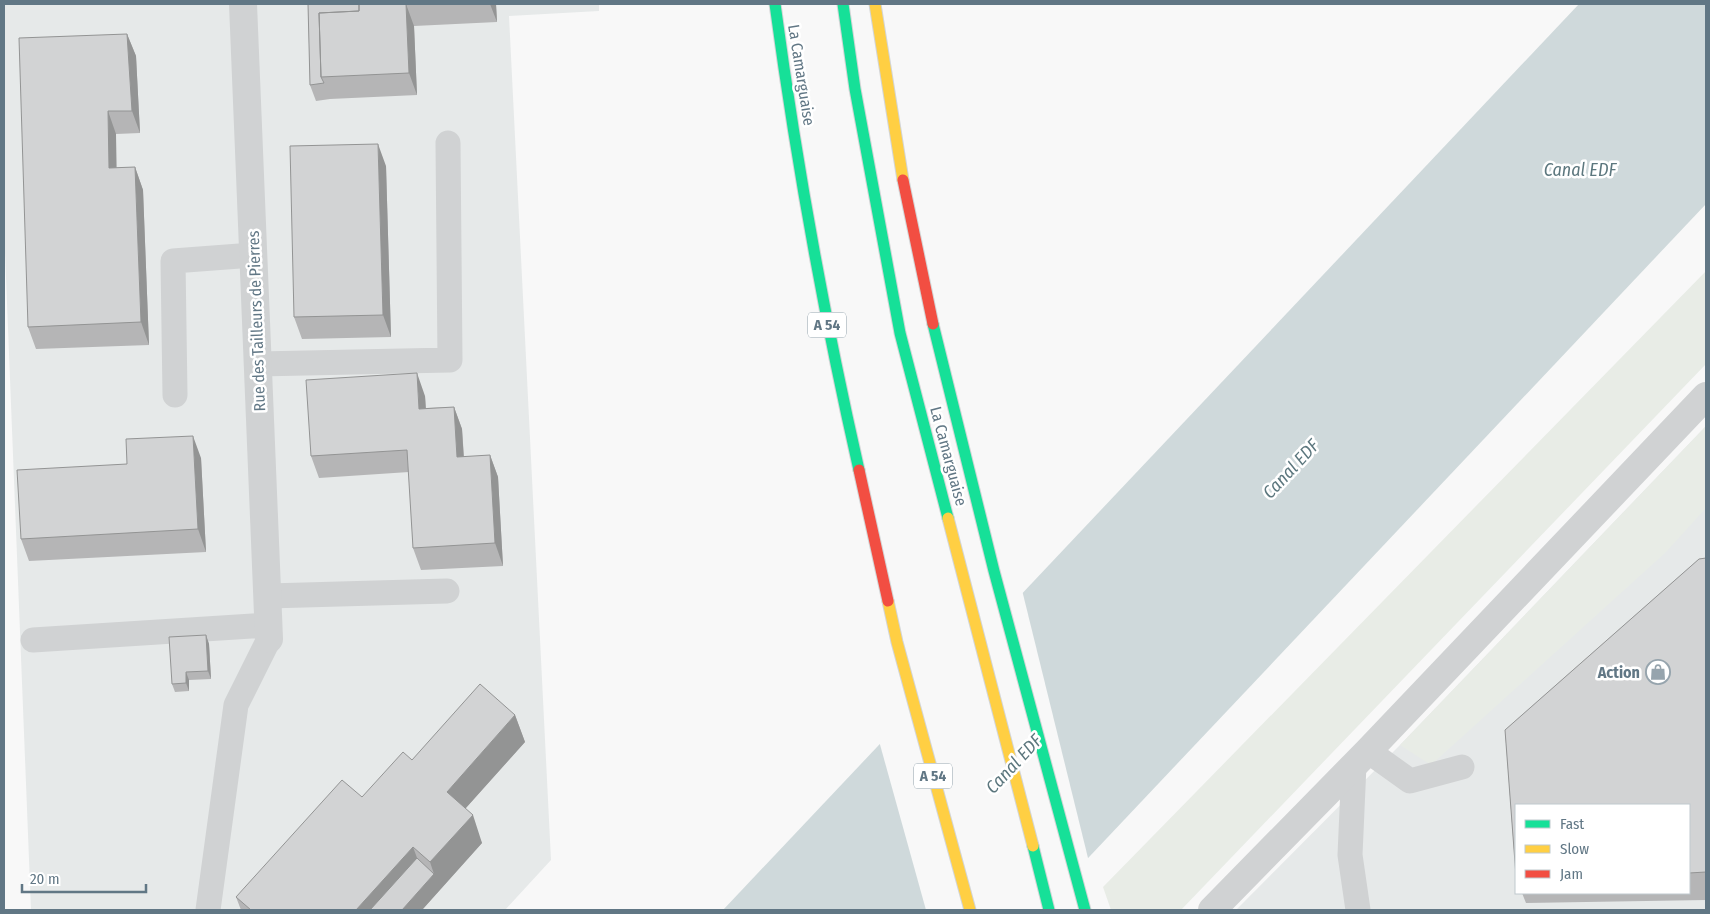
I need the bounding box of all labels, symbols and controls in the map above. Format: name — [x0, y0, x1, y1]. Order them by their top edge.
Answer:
street label: La Camarguaise — [784, 23, 819, 127]
water label: Canal EDF — [1544, 159, 1617, 181]
street label: Rue des Tailleurs de Pierres — [244, 230, 269, 412]
road number: A 54 — [808, 312, 846, 338]
street label: La Camarguaise — [926, 404, 971, 508]
water label: Canal EDF — [1258, 434, 1325, 503]
shop icon: Action — [1645, 659, 1671, 685]
place label: Action — [1597, 663, 1640, 682]
water label: Canal EDF — [981, 729, 1048, 798]
road number: A 54 — [914, 764, 952, 788]
legend — [1515, 804, 1690, 894]
text: Fast — [1560, 815, 1584, 833]
text: Slow — [1560, 840, 1589, 858]
scale bar — [22, 862, 146, 894]
text: Jam — [1560, 865, 1583, 883]
text: 20 m — [30, 870, 60, 888]

